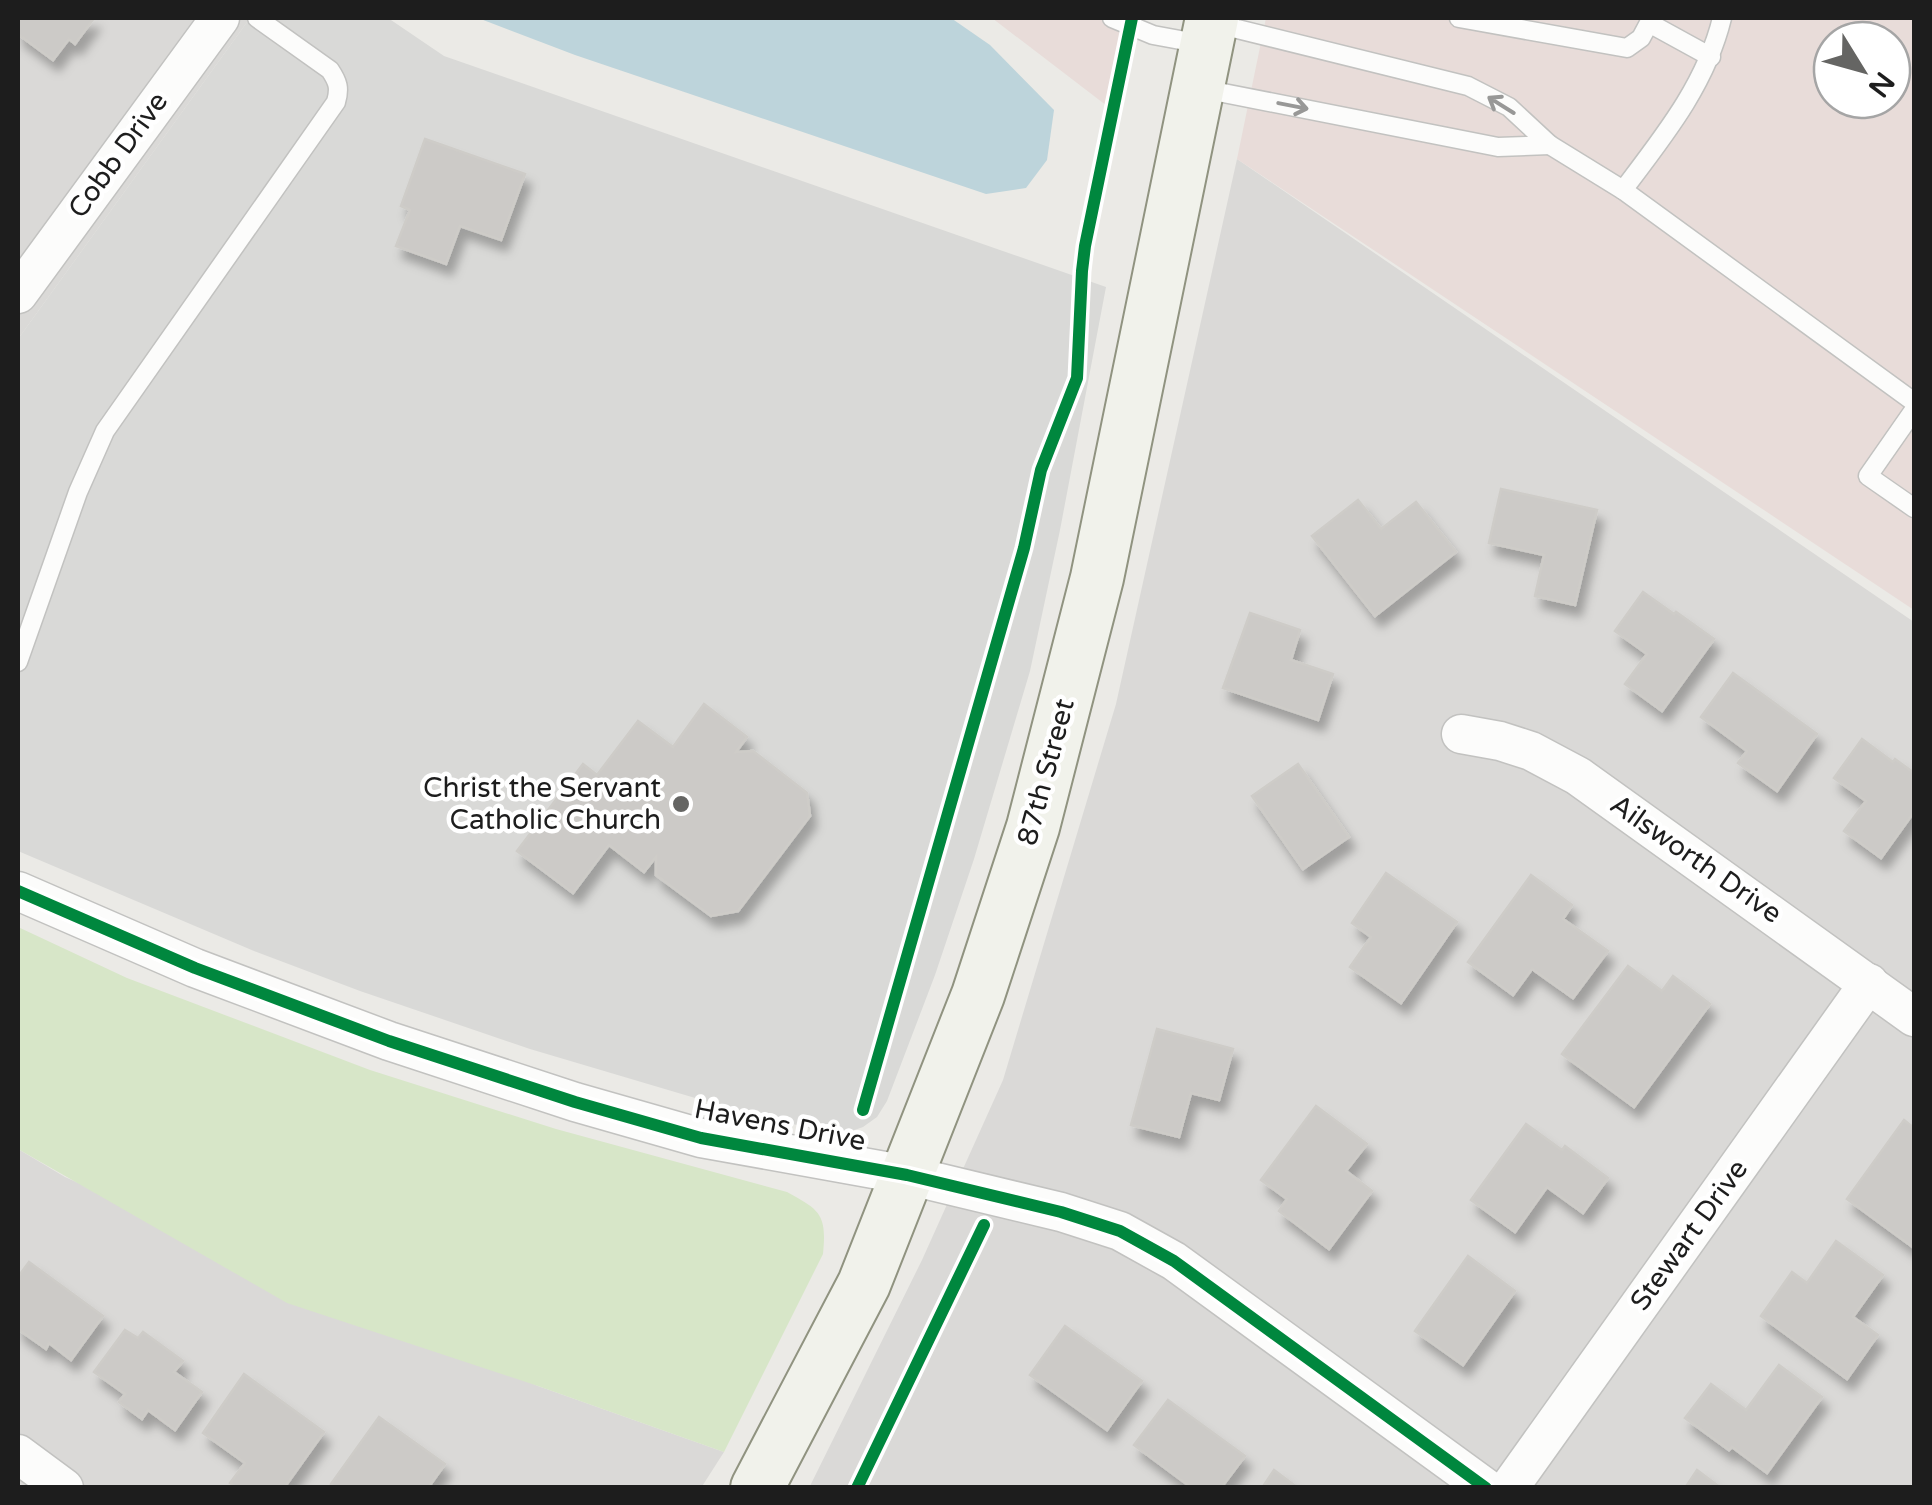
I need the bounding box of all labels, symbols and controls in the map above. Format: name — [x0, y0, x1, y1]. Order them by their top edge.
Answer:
north arrow — [1812, 20, 1912, 120]
text: N — [1861, 65, 1902, 104]
street label: Cobb Drive — [61, 85, 175, 225]
one-way arrow — [1487, 95, 1516, 115]
one-way arrow — [1276, 98, 1308, 117]
street label: 87th Street — [1010, 695, 1082, 849]
place label: Christ the Servant Catholic Church — [423, 771, 661, 837]
street label: Ailsworth Drive — [1604, 787, 1788, 931]
marker: Christ the Servant Catholic Church — [670, 793, 692, 815]
street label: Havens Drive — [691, 1092, 869, 1158]
street label: Stewart Drive — [1623, 1153, 1755, 1317]

